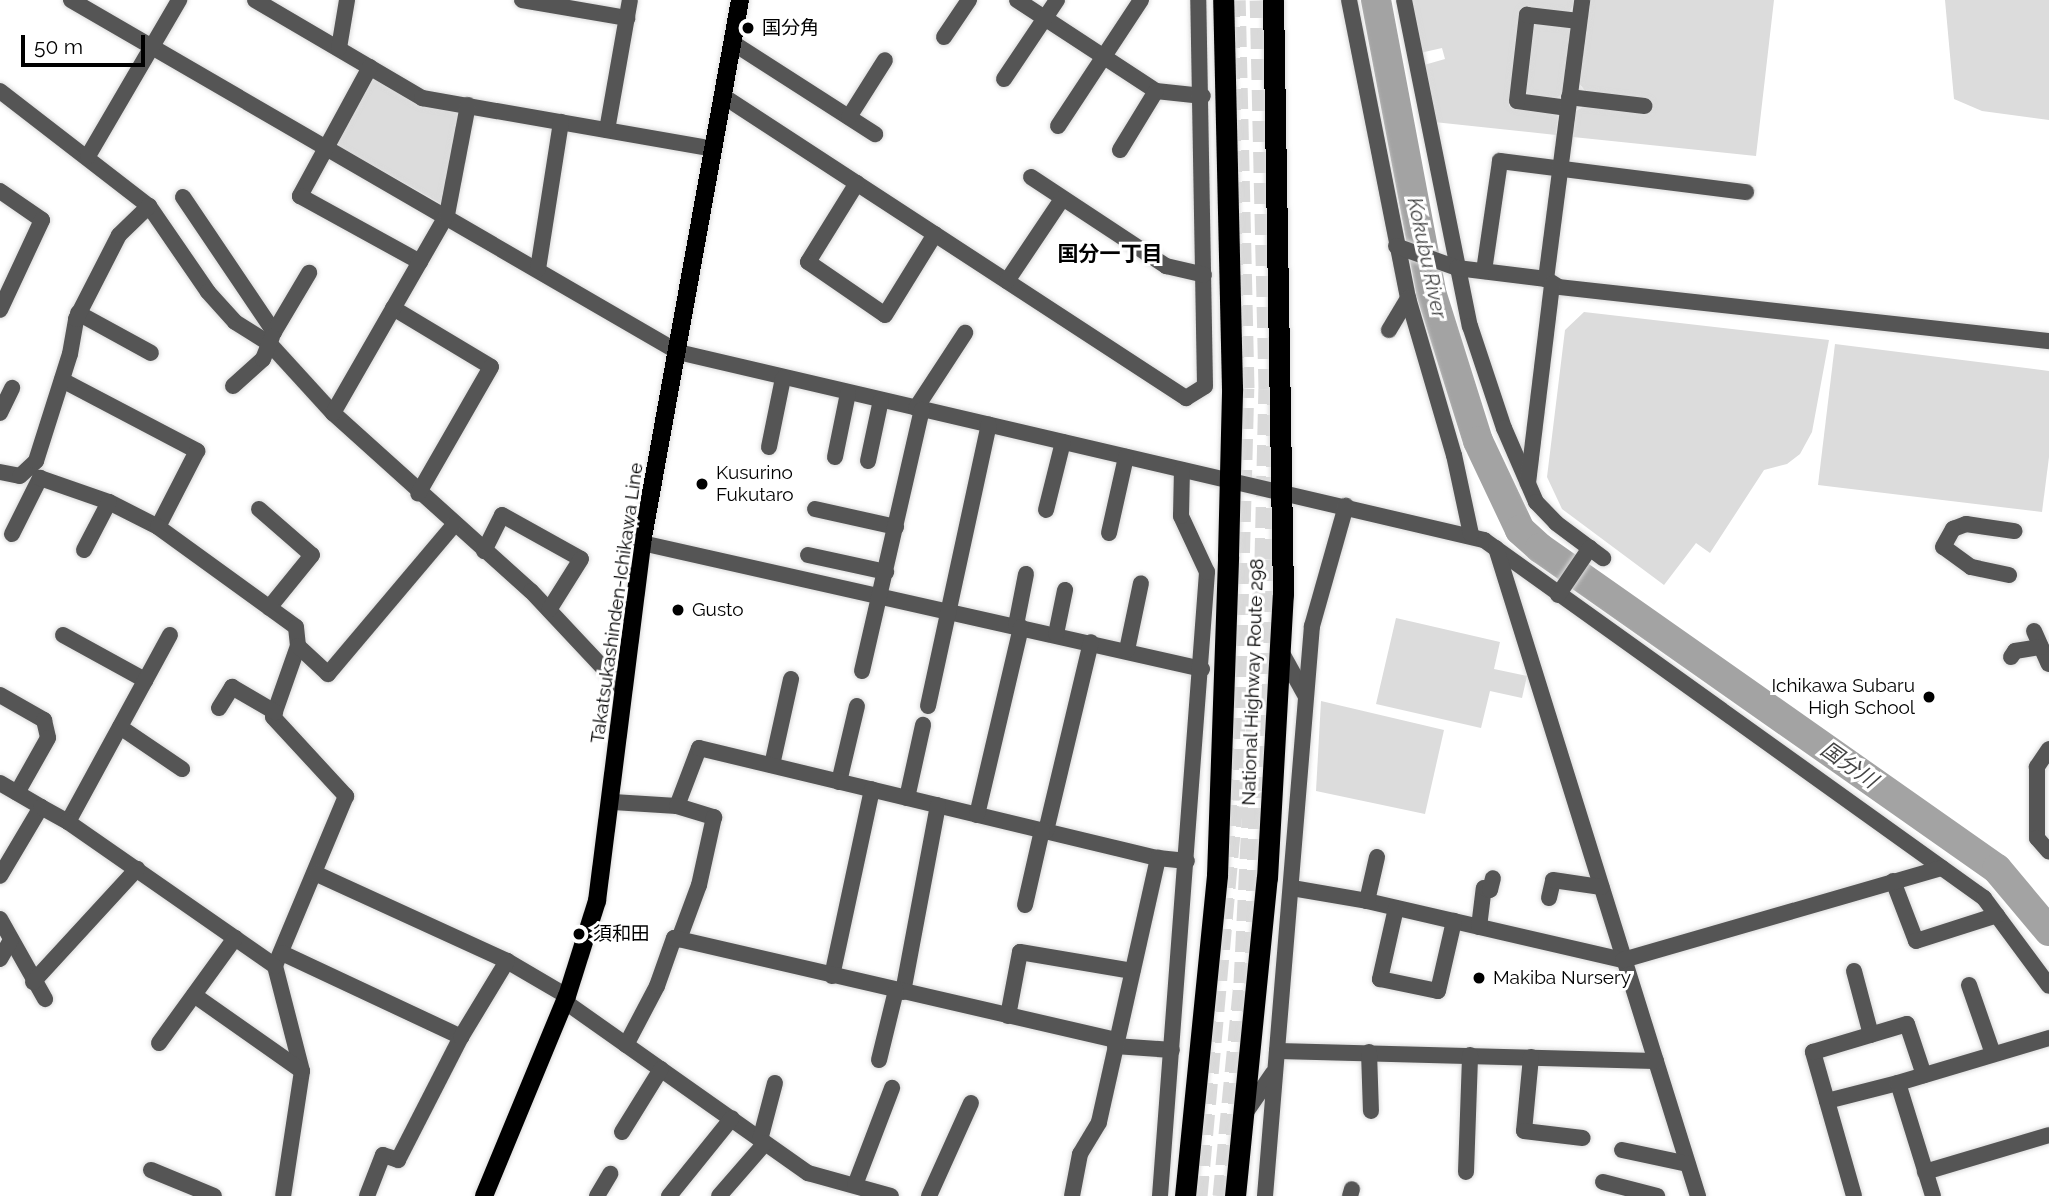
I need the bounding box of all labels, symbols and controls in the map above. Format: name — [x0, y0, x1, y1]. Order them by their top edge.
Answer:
place label: 国分角 — [762, 17, 819, 39]
marker: 国分角 — [740, 20, 756, 36]
scale bar — [24, 21, 149, 65]
text: 50 m — [34, 34, 83, 59]
water label: Kokubu River — [1402, 195, 1452, 321]
district label: 国分一丁目 — [1058, 241, 1162, 267]
street label: Takatsukashinden-Ichikawa Line — [586, 461, 648, 745]
place label: Kusurino Fukutaro — [716, 462, 794, 506]
marker: Kusurino Fukutaro — [694, 476, 710, 492]
street label: National Highway Route 298 — [1237, 557, 1269, 807]
place label: Gusto — [692, 599, 744, 621]
marker: Gusto — [670, 602, 686, 618]
place label: Ichikawa Subaru High School — [1771, 675, 1915, 719]
marker: Ichikawa Subaru High School — [1921, 689, 1937, 705]
water label: 国分川 — [1816, 737, 1882, 793]
place label: 須和田 — [593, 923, 650, 945]
marker: 須和田 — [571, 926, 587, 942]
place label: Makiba Nursery — [1493, 967, 1631, 989]
marker: Makiba Nursery — [1471, 970, 1487, 986]

